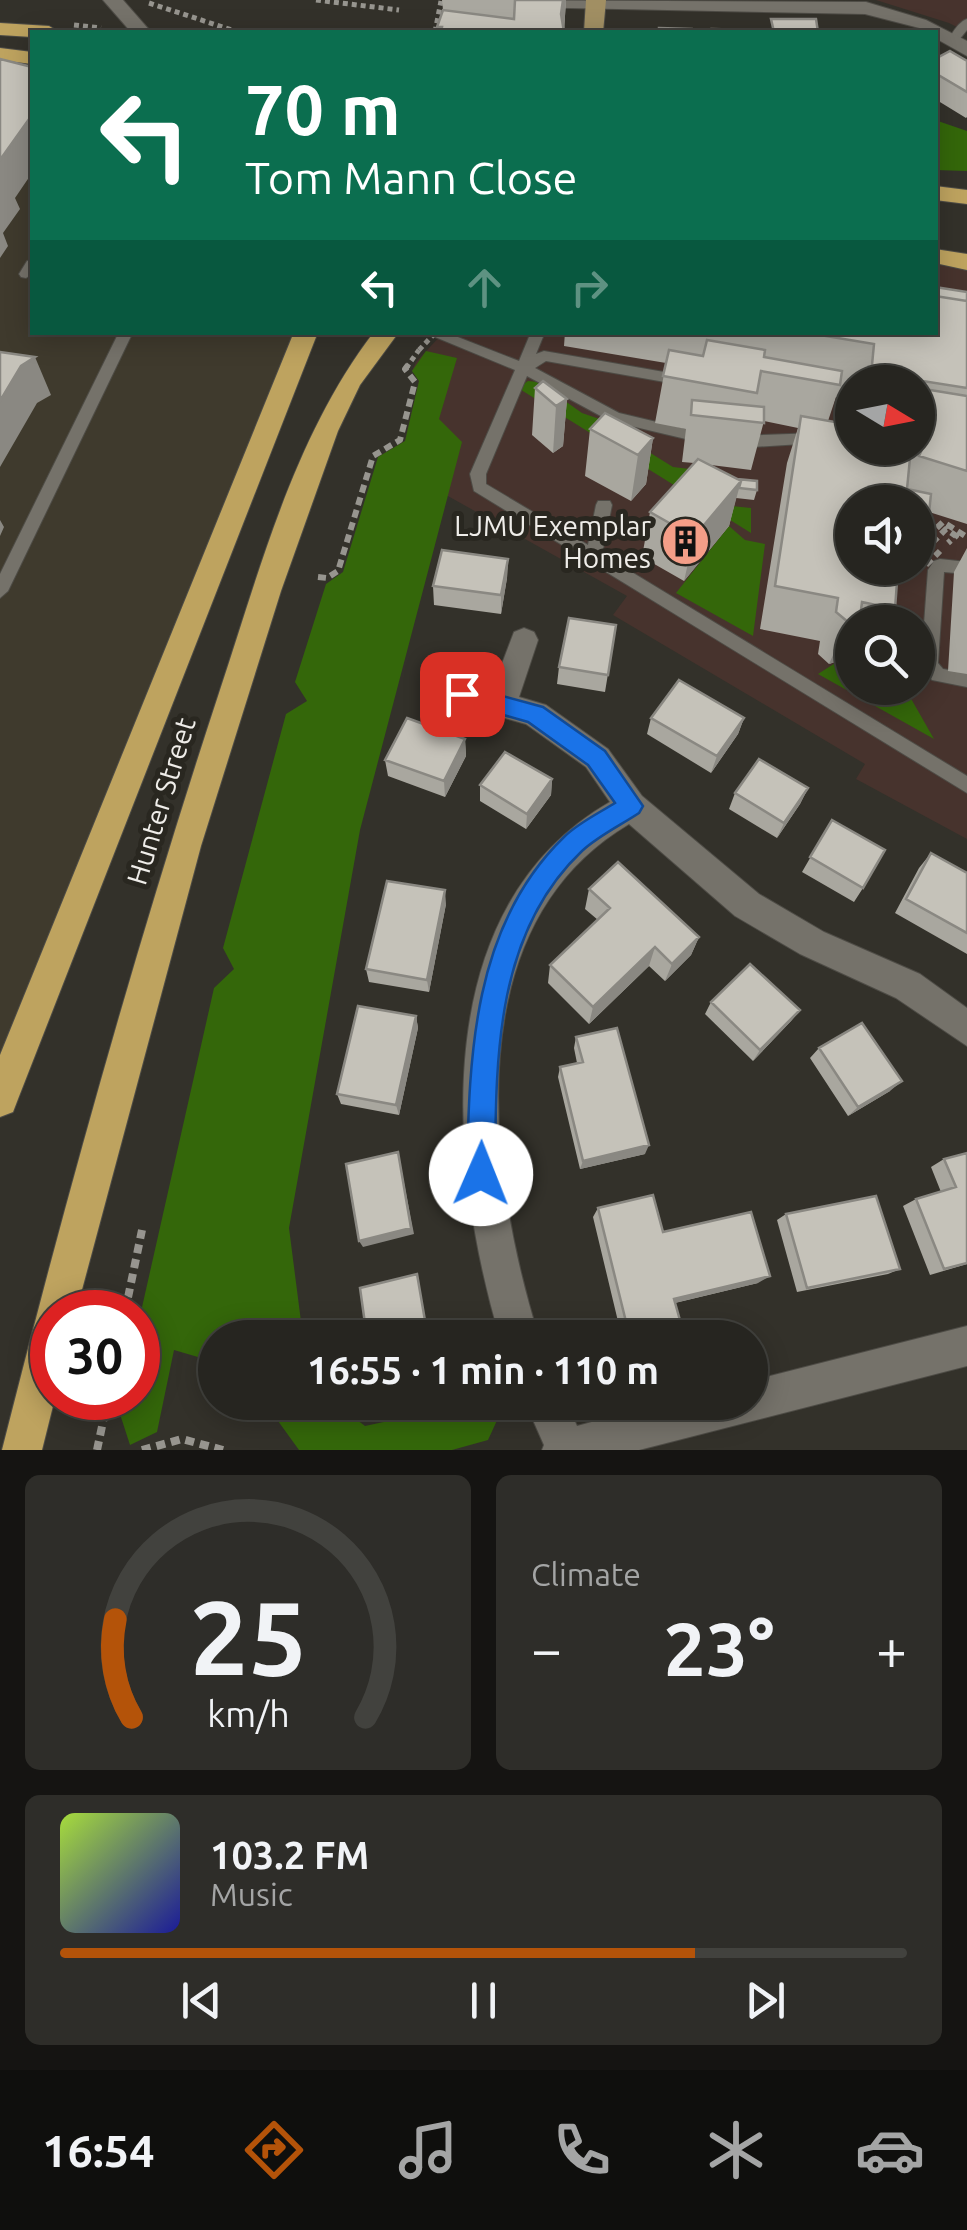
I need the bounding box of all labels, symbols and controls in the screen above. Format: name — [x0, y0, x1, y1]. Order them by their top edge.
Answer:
icon: left — [80, 70, 210, 200]
text: 70 m — [245, 70, 401, 148]
text: Tom Mann Close — [245, 152, 577, 203]
icon: left — [352, 260, 407, 315]
icon: ahead — [457, 260, 512, 315]
icon: right — [562, 260, 617, 315]
north arrow — [835, 365, 935, 465]
map controls — [835, 365, 935, 705]
button: sound — [835, 485, 935, 585]
place label: LJMU Exemplar Homes — [454, 510, 651, 573]
building icon: LJMU Exemplar Homes — [660, 516, 712, 568]
button: search — [835, 605, 935, 705]
pin — [420, 652, 505, 737]
icon: arrive — [435, 667, 490, 722]
street label: Hunter Street — [120, 714, 201, 888]
position arrow — [429, 1122, 533, 1226]
speed limit sign: 30 — [30, 1290, 160, 1420]
text: 16:55 · 1 min · 110 m — [307, 1349, 659, 1391]
text: Climate — [531, 1556, 641, 1592]
text: 25 — [189, 1578, 307, 1695]
text: 23° — [663, 1606, 775, 1690]
text: − — [531, 1618, 562, 1679]
text: + — [876, 1618, 907, 1679]
text: km/h — [207, 1694, 289, 1734]
text: 103.2 FM — [210, 1834, 369, 1876]
text: Music — [210, 1876, 293, 1912]
icon: previous — [174, 1973, 229, 2028]
icon: pause — [456, 1973, 511, 2028]
icon: next — [738, 1973, 793, 2028]
icon: directions — [239, 2115, 309, 2185]
icon: music — [393, 2115, 463, 2185]
icon: phone — [547, 2115, 617, 2185]
icon: climate — [701, 2115, 771, 2185]
icon: car — [855, 2115, 925, 2185]
text: 16:54 — [42, 2125, 155, 2176]

